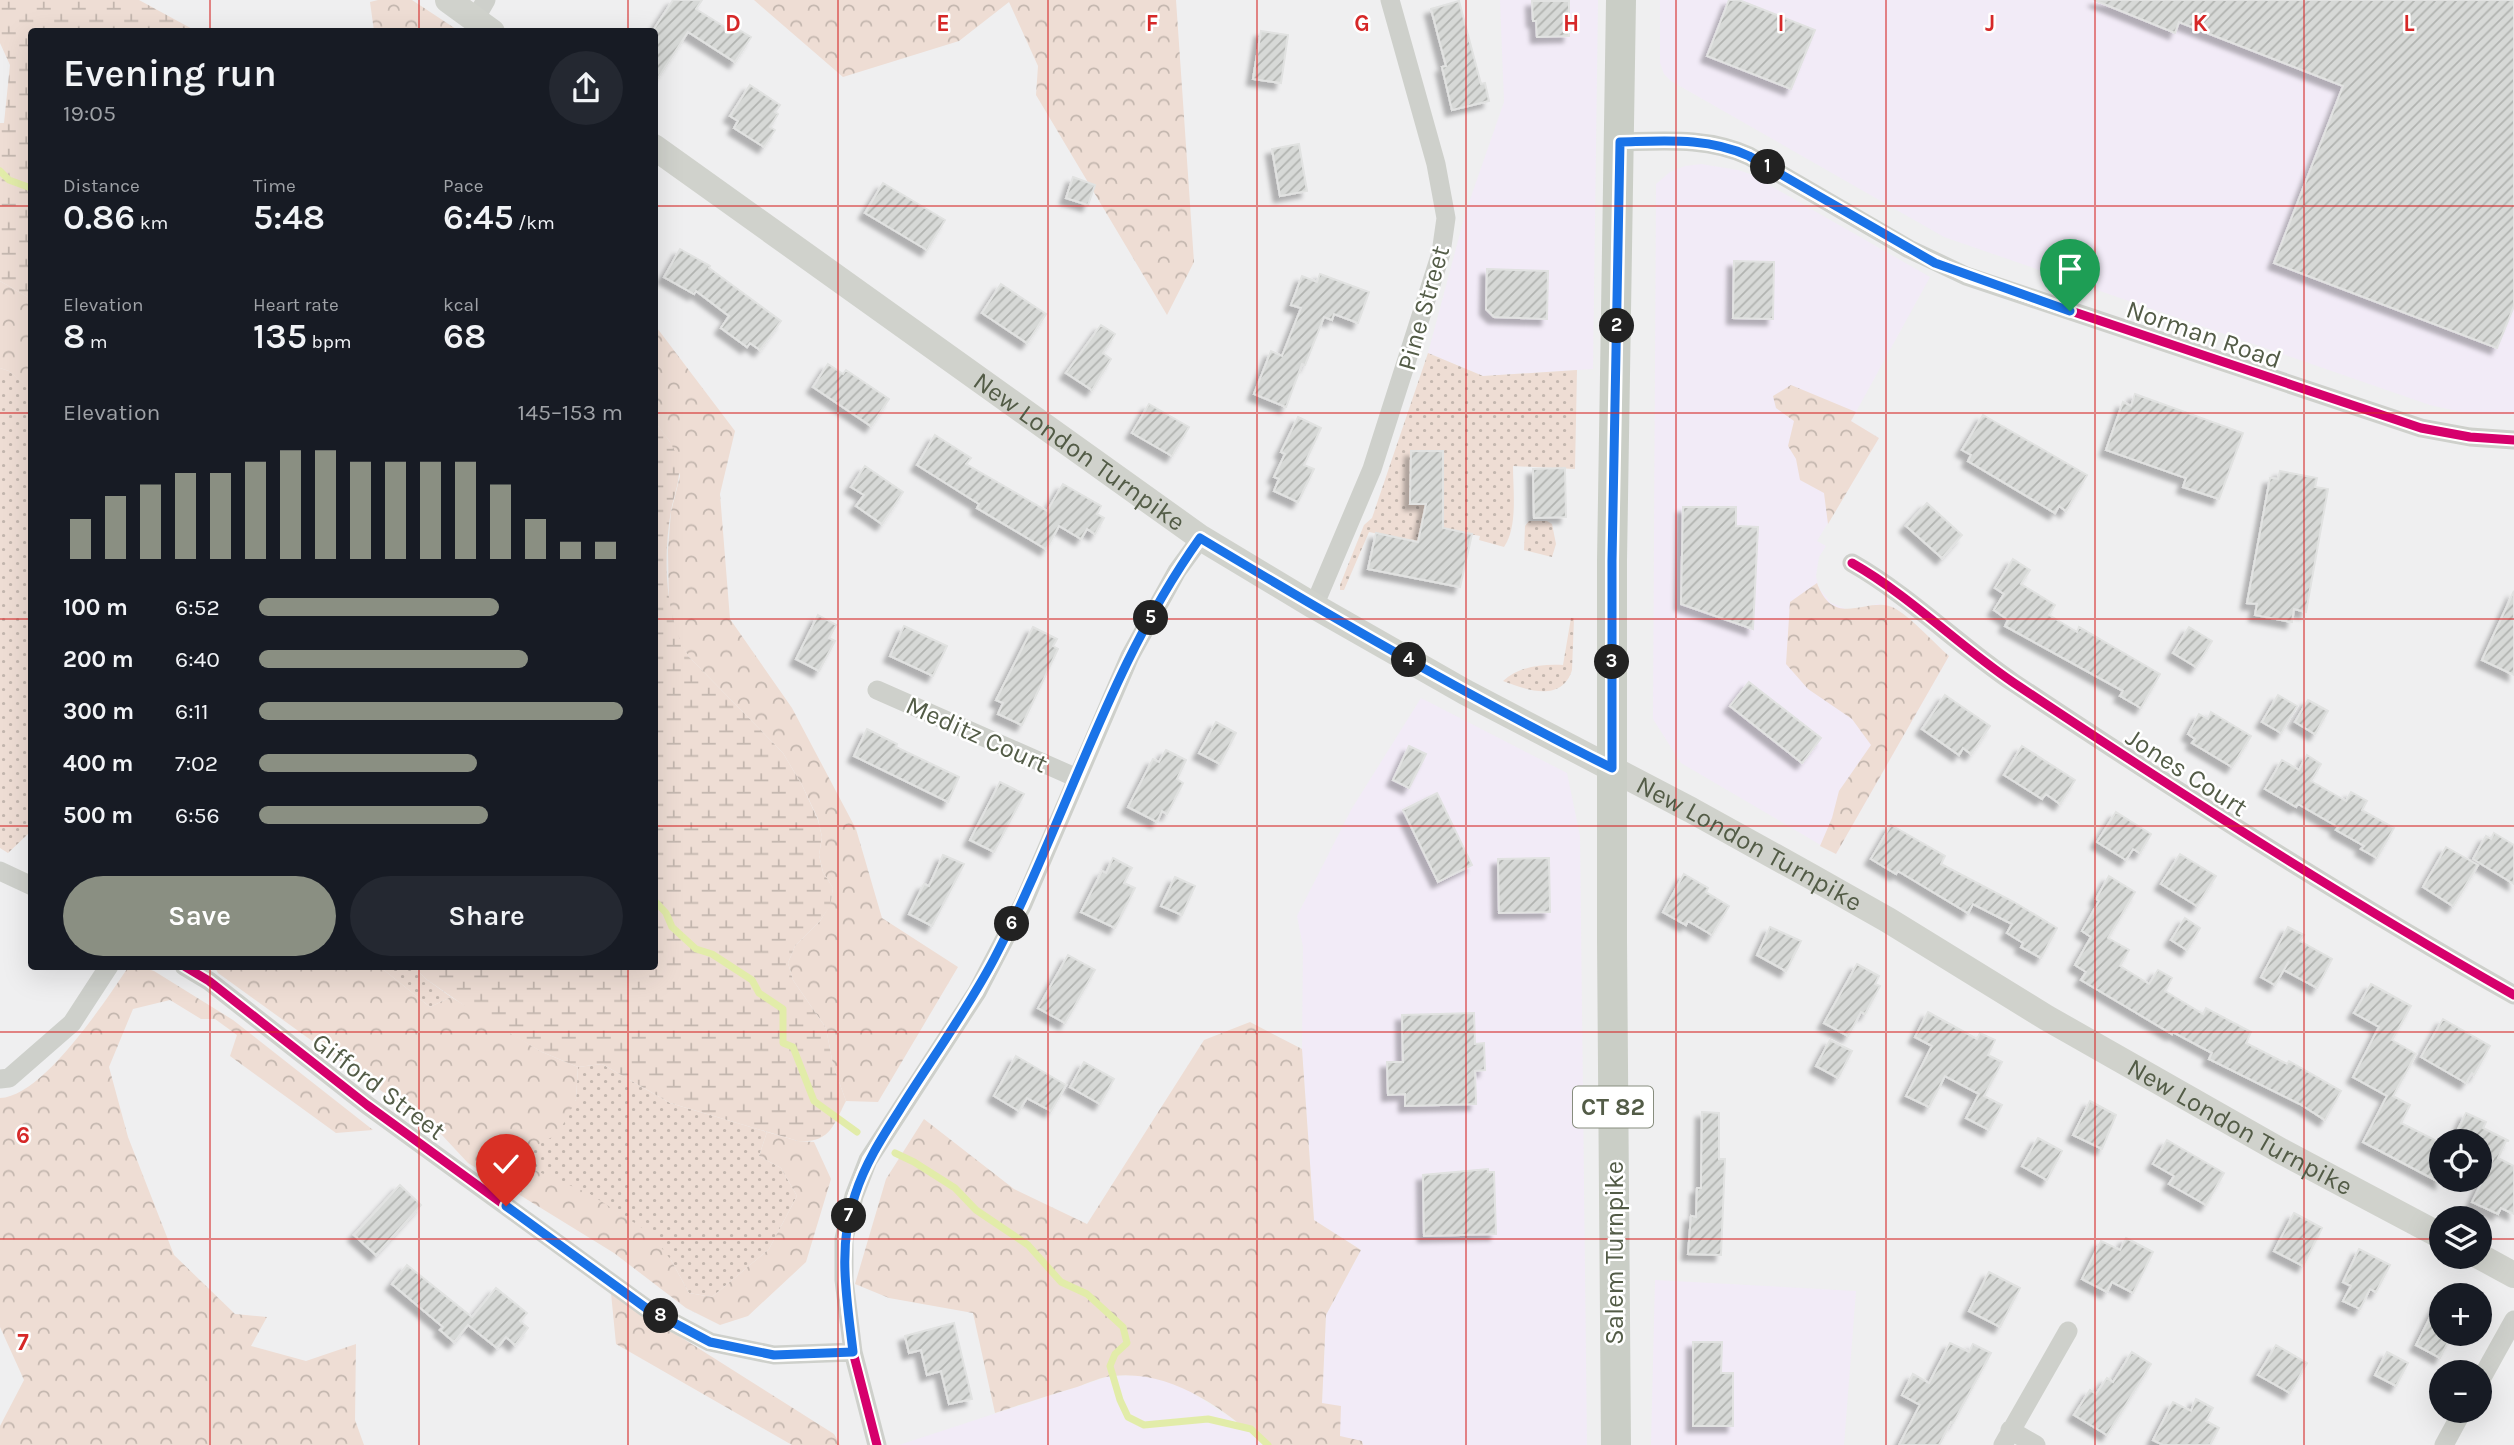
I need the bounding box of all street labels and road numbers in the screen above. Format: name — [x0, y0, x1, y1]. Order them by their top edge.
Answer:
street label: Pine Street — [1391, 242, 1456, 374]
street label: Norman Road — [2122, 293, 2285, 375]
street label: New London Turnpike — [967, 365, 1191, 538]
street label: Meditz Court — [901, 689, 1053, 780]
street label: Jones Court — [2120, 722, 2253, 823]
street label: New London Turnpike — [1631, 769, 1867, 918]
street label: Gifford Street — [306, 1026, 452, 1147]
street label: New London Turnpike — [2122, 1052, 2358, 1202]
road number: CT 82 — [1573, 1086, 1653, 1128]
street label: Salem Turnpike — [1599, 1161, 1630, 1345]

